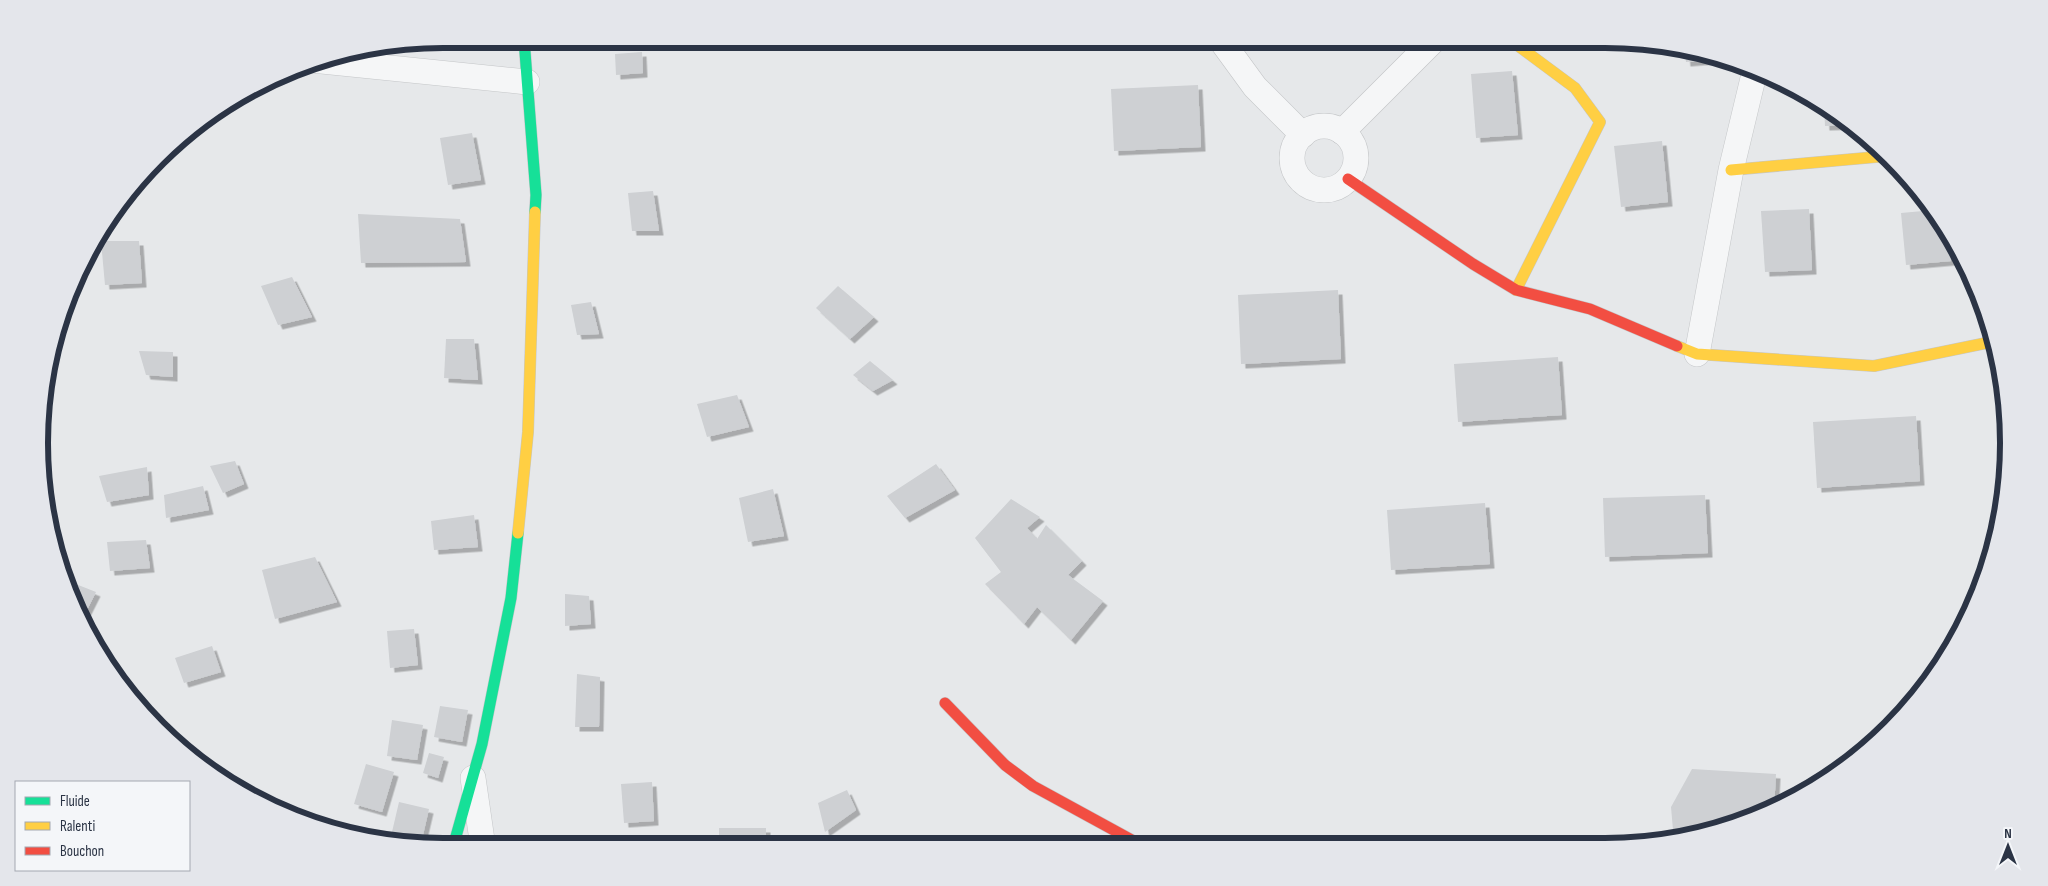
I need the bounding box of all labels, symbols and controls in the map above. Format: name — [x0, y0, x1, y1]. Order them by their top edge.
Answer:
legend — [15, 781, 190, 871]
text: Fluide — [60, 792, 90, 811]
text: Ralenti — [60, 817, 95, 836]
north arrow — [1983, 821, 2033, 871]
text: N — [2004, 825, 2012, 842]
text: Bouchon — [60, 842, 104, 861]

